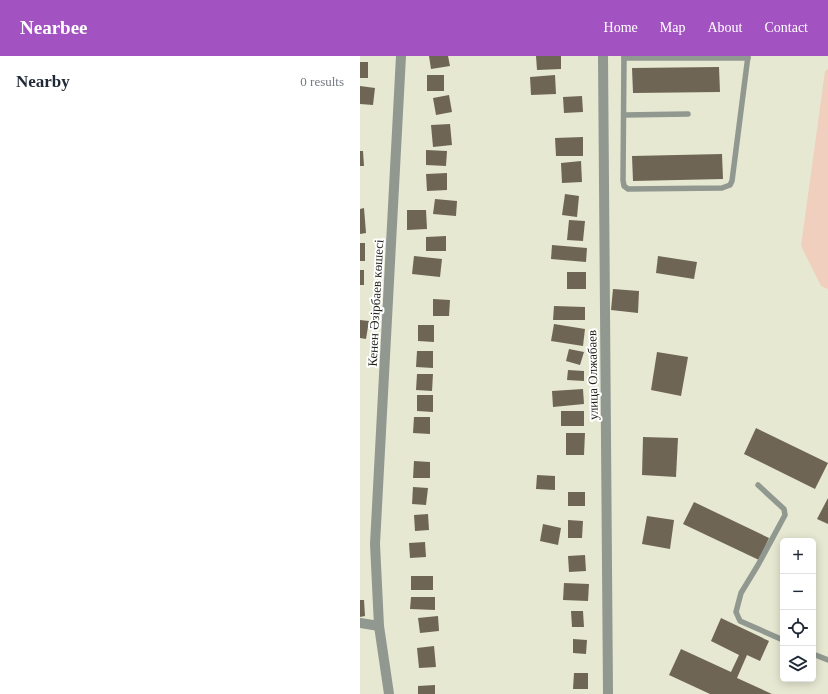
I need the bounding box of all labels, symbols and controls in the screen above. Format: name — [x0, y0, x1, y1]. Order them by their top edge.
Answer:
text: Nearbee — [20, 17, 88, 38]
text: Home — [604, 20, 638, 35]
text: Map — [660, 20, 685, 35]
text: About — [707, 20, 742, 35]
text: Contact — [764, 20, 808, 35]
text: Nearby — [16, 72, 70, 91]
text: 0 results — [300, 74, 344, 89]
street label: Кенен Әзірбаев көшесі — [365, 239, 386, 367]
street label: улица Олжабаев — [584, 330, 601, 420]
map controls — [780, 538, 816, 682]
button: + — [780, 538, 816, 574]
button: − — [780, 574, 816, 610]
button: locate — [780, 610, 816, 646]
button: layers — [780, 646, 816, 682]

